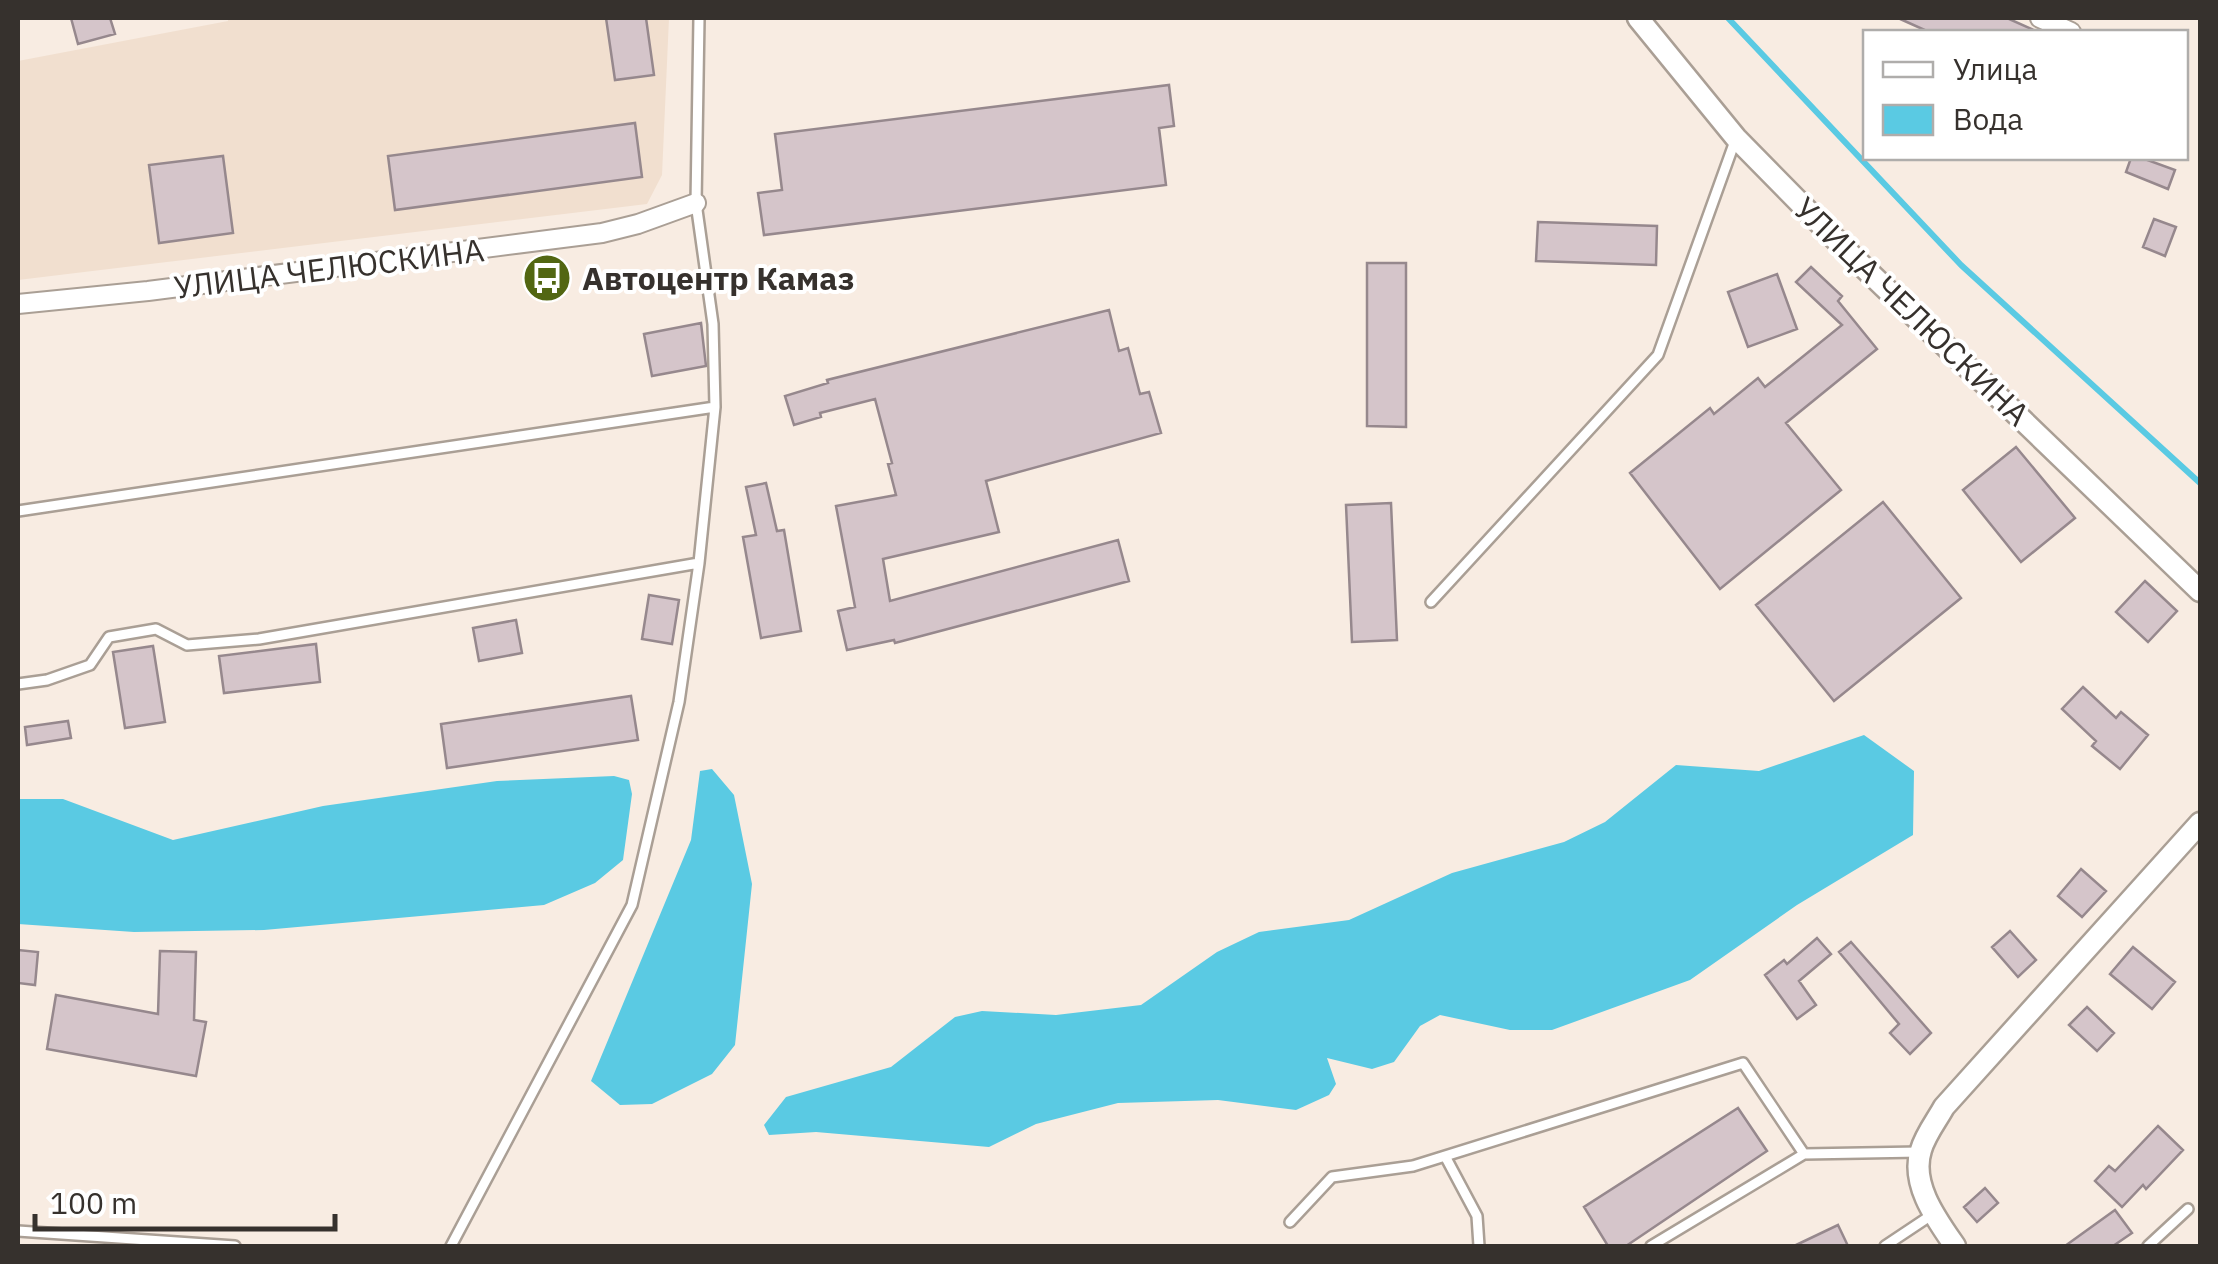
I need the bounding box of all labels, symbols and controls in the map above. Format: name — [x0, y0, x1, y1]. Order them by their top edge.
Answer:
legend — [1863, 30, 2188, 160]
text: Улица — [1953, 49, 2038, 88]
text: Вода — [1953, 99, 2023, 138]
street label: УЛИЦА ЧЕЛЮСКИНА — [1785, 187, 2039, 435]
street label: УЛИЦА ЧЕЛЮСКИНА — [172, 228, 486, 308]
bus stop icon: Автоцентр Камаз — [521, 252, 573, 304]
place label: Автоцентр Камаз — [582, 257, 855, 299]
scale bar — [35, 1169, 335, 1231]
text: 100 m — [50, 1183, 137, 1222]

